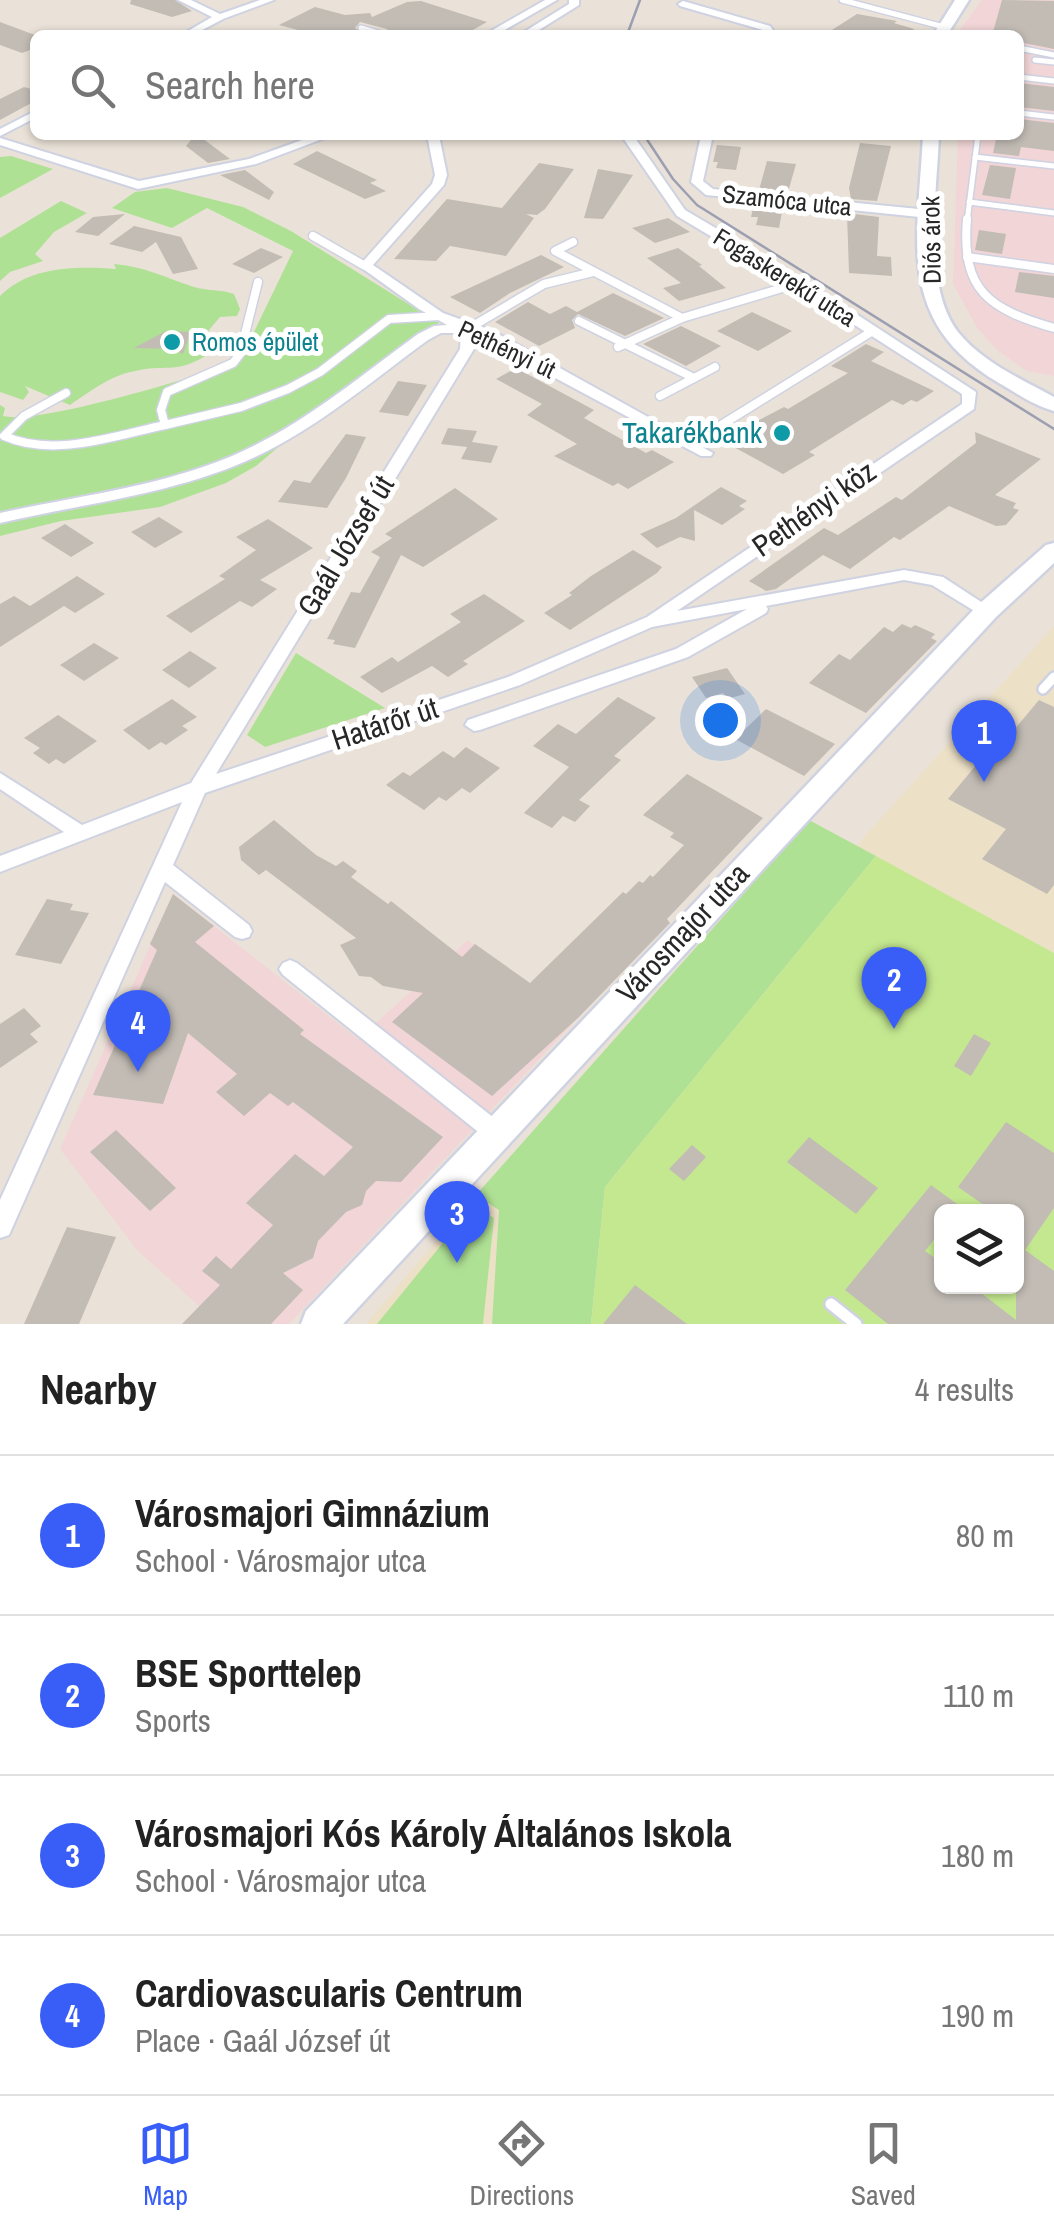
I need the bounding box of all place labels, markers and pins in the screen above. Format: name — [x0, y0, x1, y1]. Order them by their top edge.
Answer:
place label: Romos épület — [192, 325, 319, 359]
marker: Romos épület — [161, 331, 183, 353]
place label: Takarékbank — [622, 412, 763, 452]
marker: Takarékbank — [771, 422, 793, 444]
pin: 1 — [952, 700, 1016, 782]
pin: 2 — [862, 946, 926, 1029]
pin: 4 — [106, 990, 170, 1072]
pin: 3 — [424, 1180, 490, 1263]

